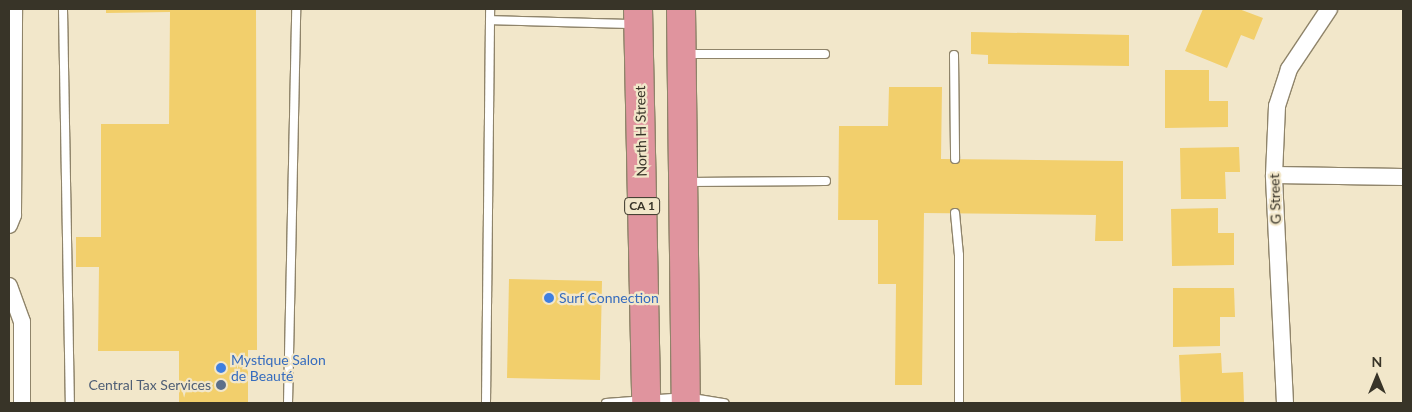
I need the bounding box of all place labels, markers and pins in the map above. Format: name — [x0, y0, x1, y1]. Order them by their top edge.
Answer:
place label: Surf Connection — [559, 290, 659, 306]
marker: Surf Connection — [543, 292, 555, 304]
place label: Mystique Salon de Beauté — [231, 352, 326, 384]
marker: Mystique Salon de Beauté — [215, 362, 227, 374]
place label: Central Tax Services — [88, 377, 211, 393]
marker: Central Tax Services — [215, 379, 227, 391]

